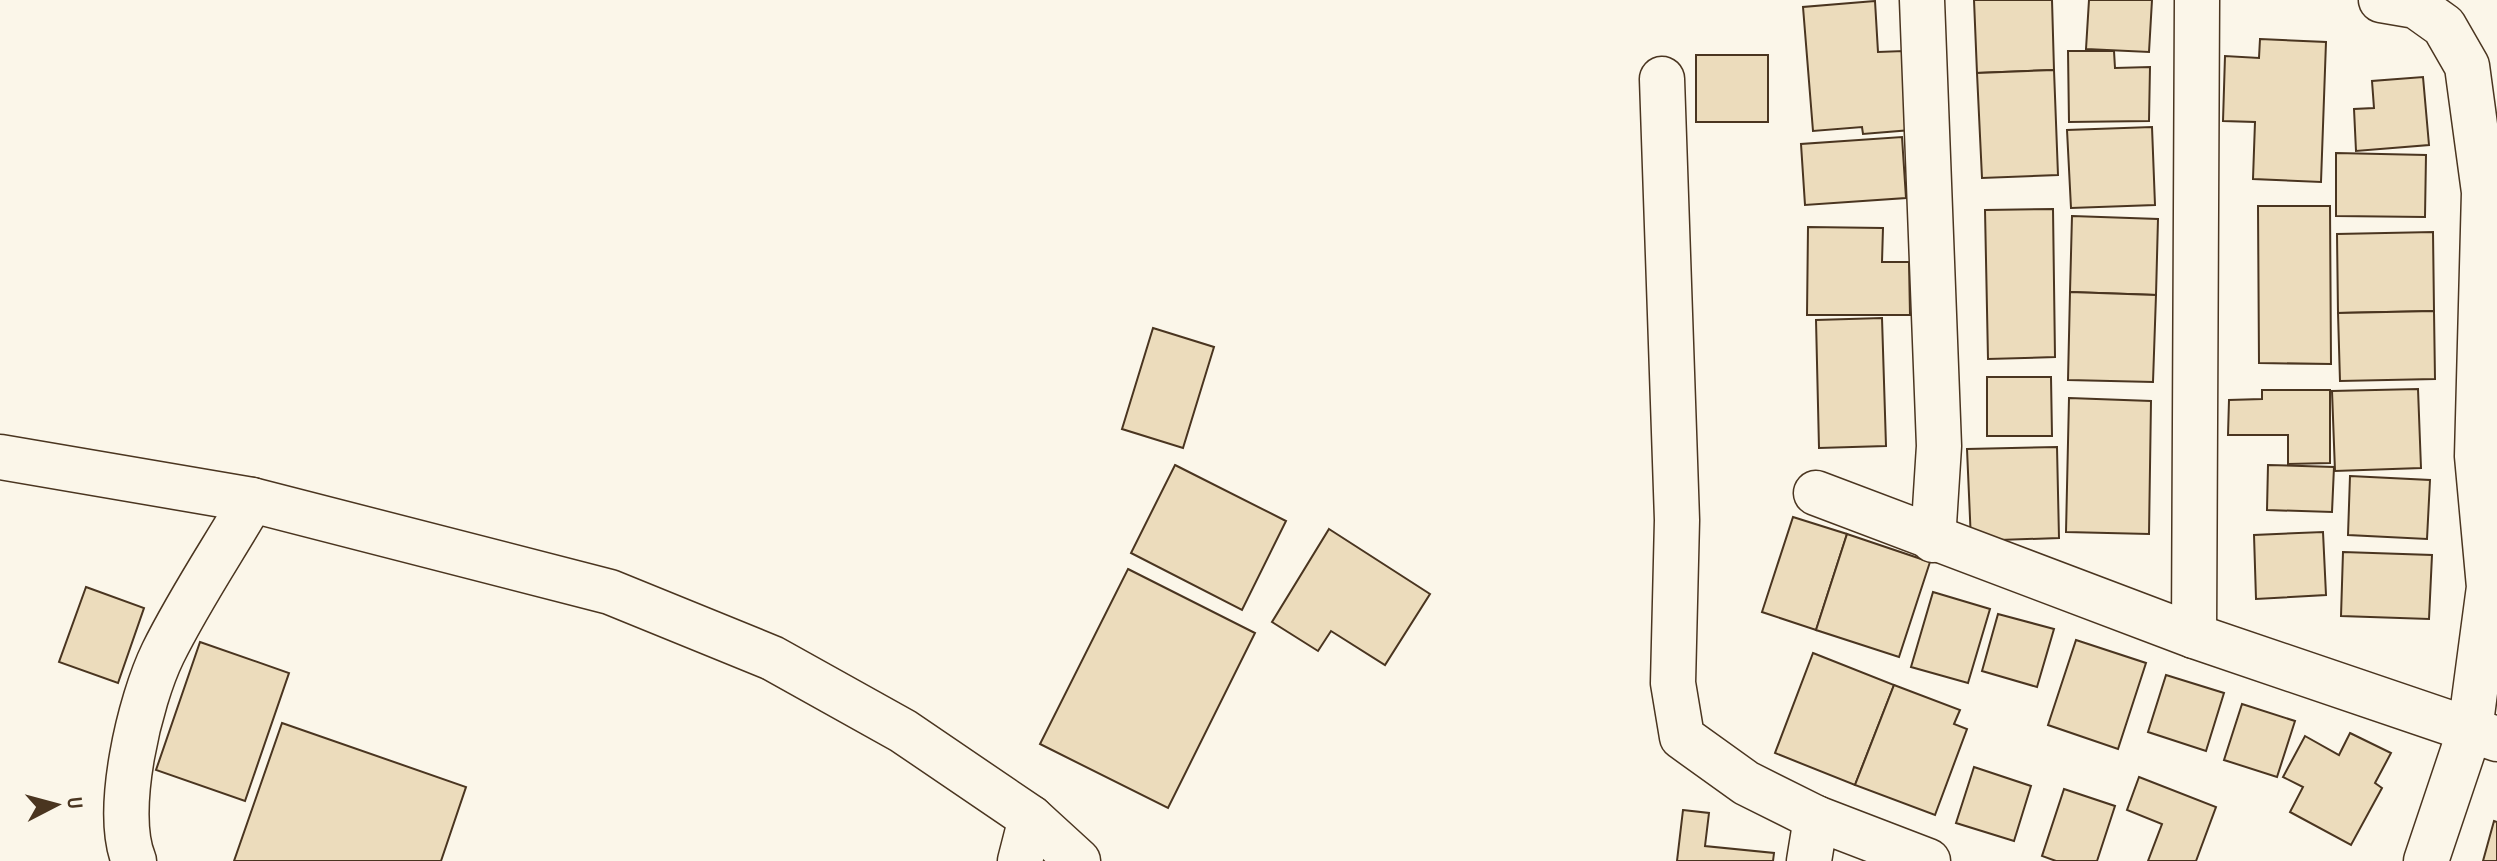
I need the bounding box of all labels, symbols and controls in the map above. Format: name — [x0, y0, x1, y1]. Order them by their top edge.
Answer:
north arrow — [16, 765, 96, 845]
text: U — [60, 796, 88, 810]

